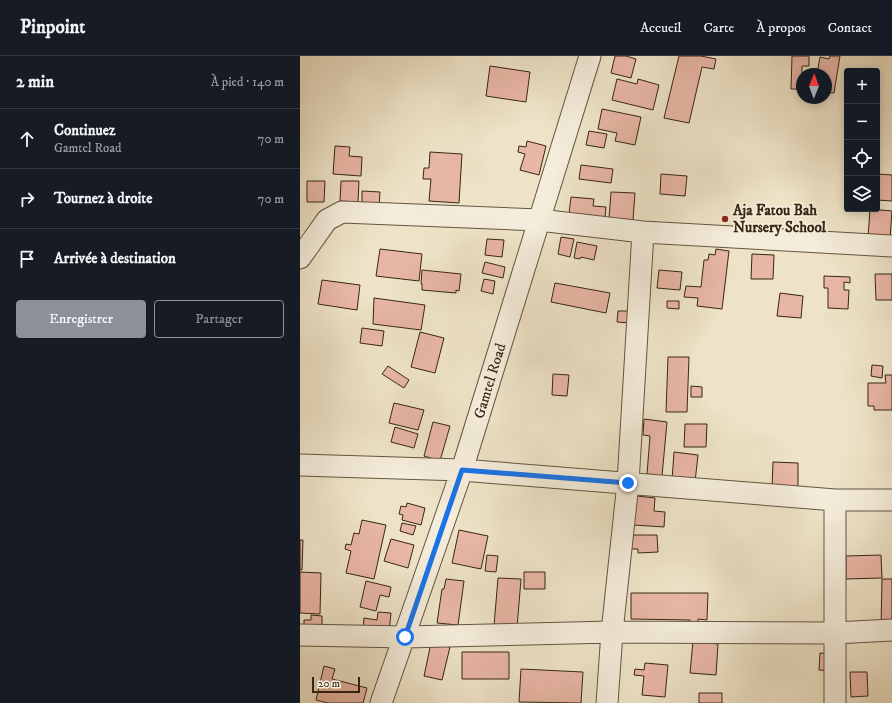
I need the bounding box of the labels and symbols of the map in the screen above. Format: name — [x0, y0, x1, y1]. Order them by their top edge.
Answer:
north arrow — [796, 68, 832, 104]
place label: Aja Fatou Bah Nursery School — [732, 201, 827, 237]
marker: Aja Fatou Bah Nursery School — [720, 214, 730, 224]
street label: Gamtel Road — [470, 341, 511, 421]
route end — [619, 474, 637, 492]
route start — [396, 628, 414, 646]
scale bar — [312, 675, 360, 694]

